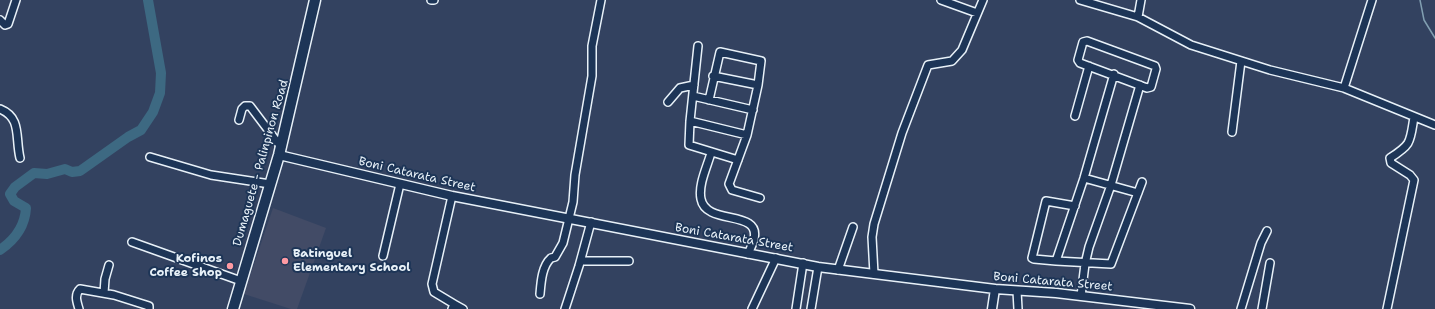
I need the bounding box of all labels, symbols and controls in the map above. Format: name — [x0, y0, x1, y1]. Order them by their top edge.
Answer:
street label: Dumaguete - Palinpinon Road — [230, 78, 292, 248]
street label: Boni Catarata Street — [357, 155, 477, 195]
street label: Boni Catarata Street — [674, 221, 794, 255]
place label: Batinguel Elementary School — [293, 247, 410, 275]
place label: Kofinos Coffee Shop — [150, 252, 222, 280]
marker: Batinguel Elementary School — [280, 256, 290, 266]
marker: Kofinos Coffee Shop — [225, 261, 235, 271]
street label: Boni Catarata Street — [993, 270, 1113, 294]

